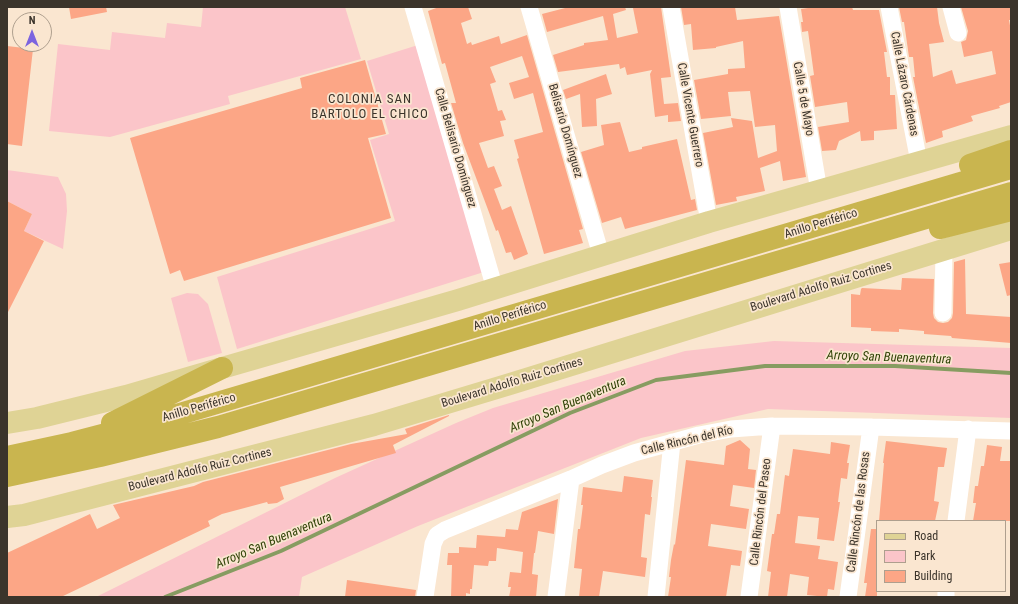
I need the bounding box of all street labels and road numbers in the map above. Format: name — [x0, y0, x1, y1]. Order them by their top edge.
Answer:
street label: Calle Lázaro Cárdenas — [887, 31, 921, 137]
street label: Calle 5 de Mayo — [789, 61, 817, 137]
street label: Calle Vicente Guerrero — [674, 62, 706, 168]
street label: Belisario Domínguez — [545, 82, 585, 180]
street label: Calle Belisario Domínguez — [431, 87, 479, 209]
street label: Anillo Periférico — [783, 206, 859, 242]
street label: Boulevard Adolfo Ruiz Cortines — [749, 259, 893, 315]
street label: Anillo Periférico — [472, 298, 548, 334]
street label: Boulevard Adolfo Ruiz Cortines — [440, 355, 584, 411]
street label: Anillo Periférico — [161, 391, 237, 425]
street label: Calle Rincón del Río — [640, 423, 734, 459]
street label: Boulevard Adolfo Ruiz Cortines — [127, 445, 273, 495]
street label: Calle Rincón de las Rosas — [844, 451, 874, 573]
street label: Calle Rincón del Paseo — [747, 458, 775, 566]

